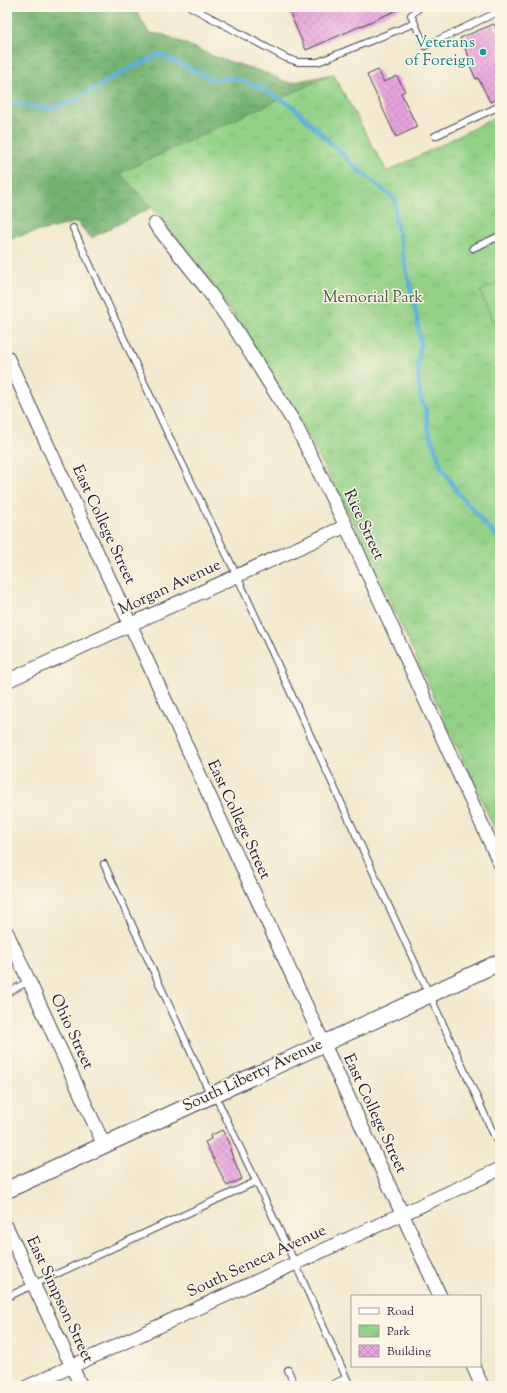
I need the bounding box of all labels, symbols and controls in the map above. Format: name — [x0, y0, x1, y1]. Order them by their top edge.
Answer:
place label: Veterans of Foreign — [405, 32, 476, 73]
marker: Veterans of Foreign — [478, 47, 488, 57]
park label: Memorial Park — [323, 287, 423, 310]
street label: East College Street — [65, 461, 141, 589]
street label: Rice Street — [337, 486, 390, 564]
street label: Morgan Avenue — [115, 554, 225, 622]
street label: East College Street — [200, 756, 276, 884]
street label: Ohio Street — [43, 990, 99, 1074]
street label: South Liberty Avenue — [179, 1033, 327, 1119]
street label: East College Street — [336, 1050, 412, 1178]
street label: South Seneca Avenue — [184, 1220, 330, 1304]
street label: East Simpson Street — [20, 1233, 99, 1368]
legend — [351, 1295, 481, 1367]
text: Road — [387, 1303, 414, 1321]
text: Park — [387, 1323, 410, 1341]
text: Building — [387, 1343, 431, 1361]

